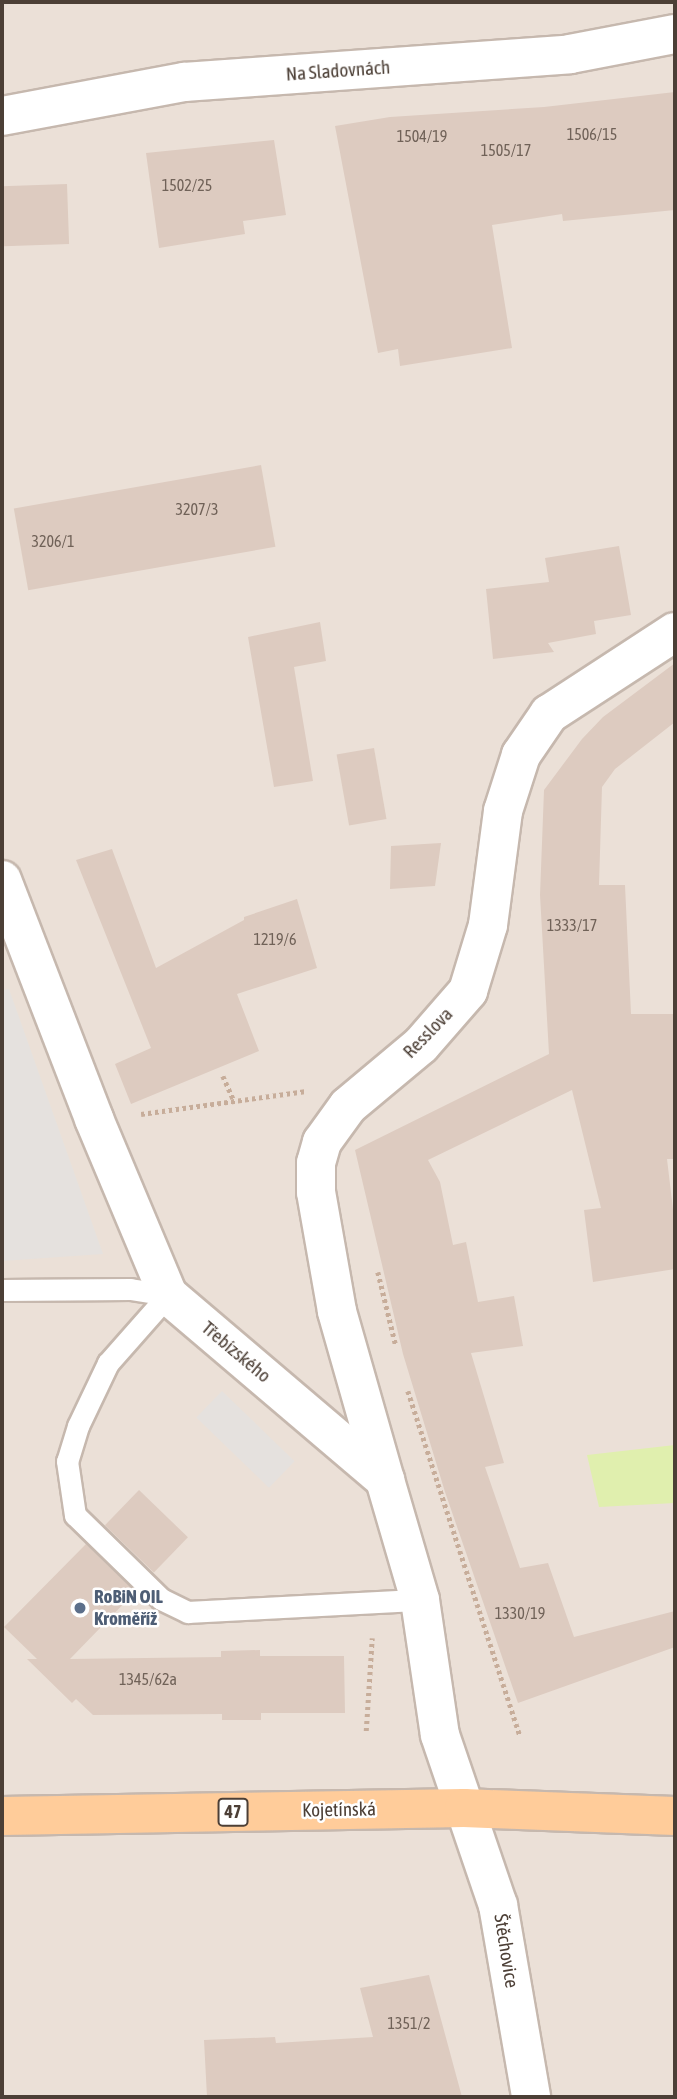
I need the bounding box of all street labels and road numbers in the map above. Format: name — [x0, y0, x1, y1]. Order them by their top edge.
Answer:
street label: Na Sladovnách — [285, 56, 391, 86]
street label: Resslova — [398, 1003, 458, 1063]
street label: Třebízského — [197, 1317, 275, 1387]
road number: 47 — [217, 1798, 249, 1826]
street label: Kojetínská — [302, 1798, 376, 1822]
street label: Štěchovice — [489, 1912, 523, 1990]

